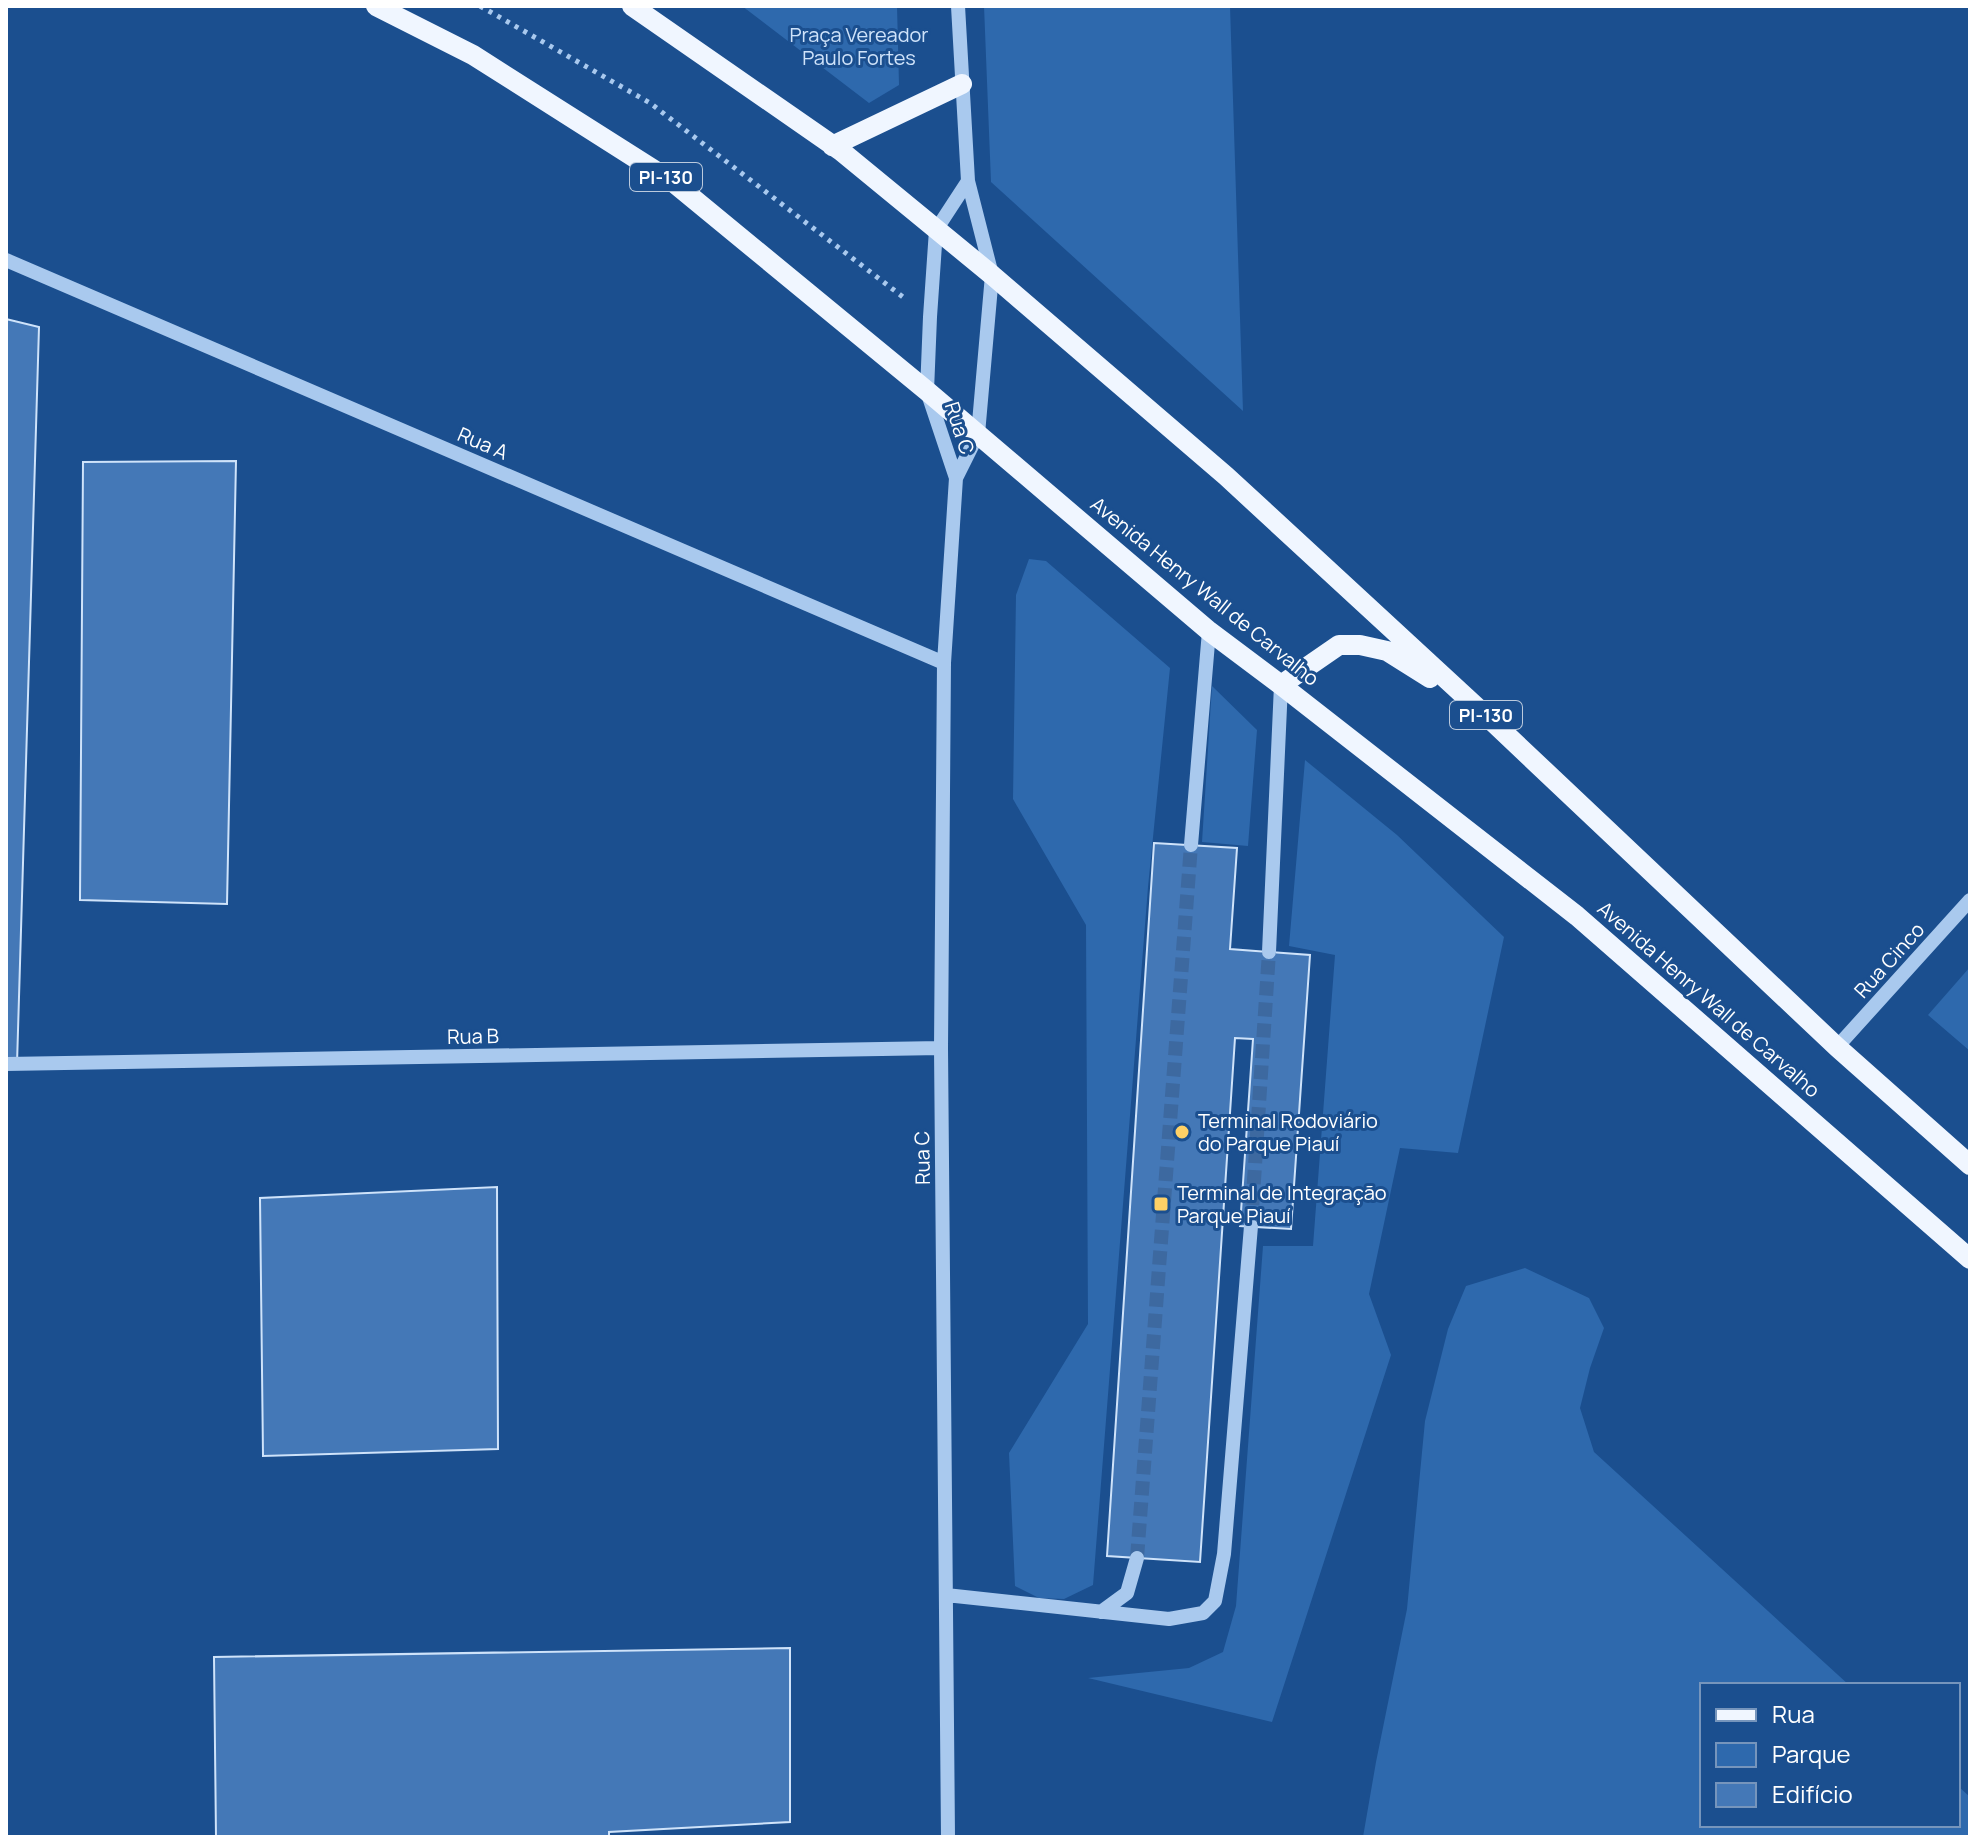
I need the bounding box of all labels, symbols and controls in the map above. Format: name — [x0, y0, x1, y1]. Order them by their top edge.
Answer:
park label: Praça Vereador Paulo Fortes — [789, 21, 929, 71]
road number: PI-130 — [630, 163, 702, 191]
street label: Rua C — [939, 398, 981, 458]
street label: Rua A — [454, 420, 513, 466]
street label: Avenida Henry Wall de Carvalho — [1085, 490, 1325, 692]
road number: PI-130 — [1450, 701, 1522, 729]
street label: Avenida Henry Wall de Carvalho — [1592, 895, 1826, 1103]
street label: Rua Cinco — [1848, 916, 1930, 1004]
street label: Rua B — [447, 1022, 499, 1050]
place label: Terminal Rodoviário do Parque Piauí — [1198, 1107, 1378, 1157]
marker: Terminal Rodoviário do Parque Piauí — [1173, 1123, 1191, 1141]
street label: Rua C — [908, 1131, 936, 1185]
place label: Terminal de Integração Parque Piauí — [1177, 1179, 1387, 1229]
marker: Terminal de Integração Parque Piauí — [1152, 1195, 1170, 1213]
legend — [1700, 1683, 1960, 1827]
text: Rua — [1772, 1697, 1815, 1730]
text: Parque — [1772, 1737, 1850, 1770]
text: Edifício — [1772, 1777, 1853, 1810]

